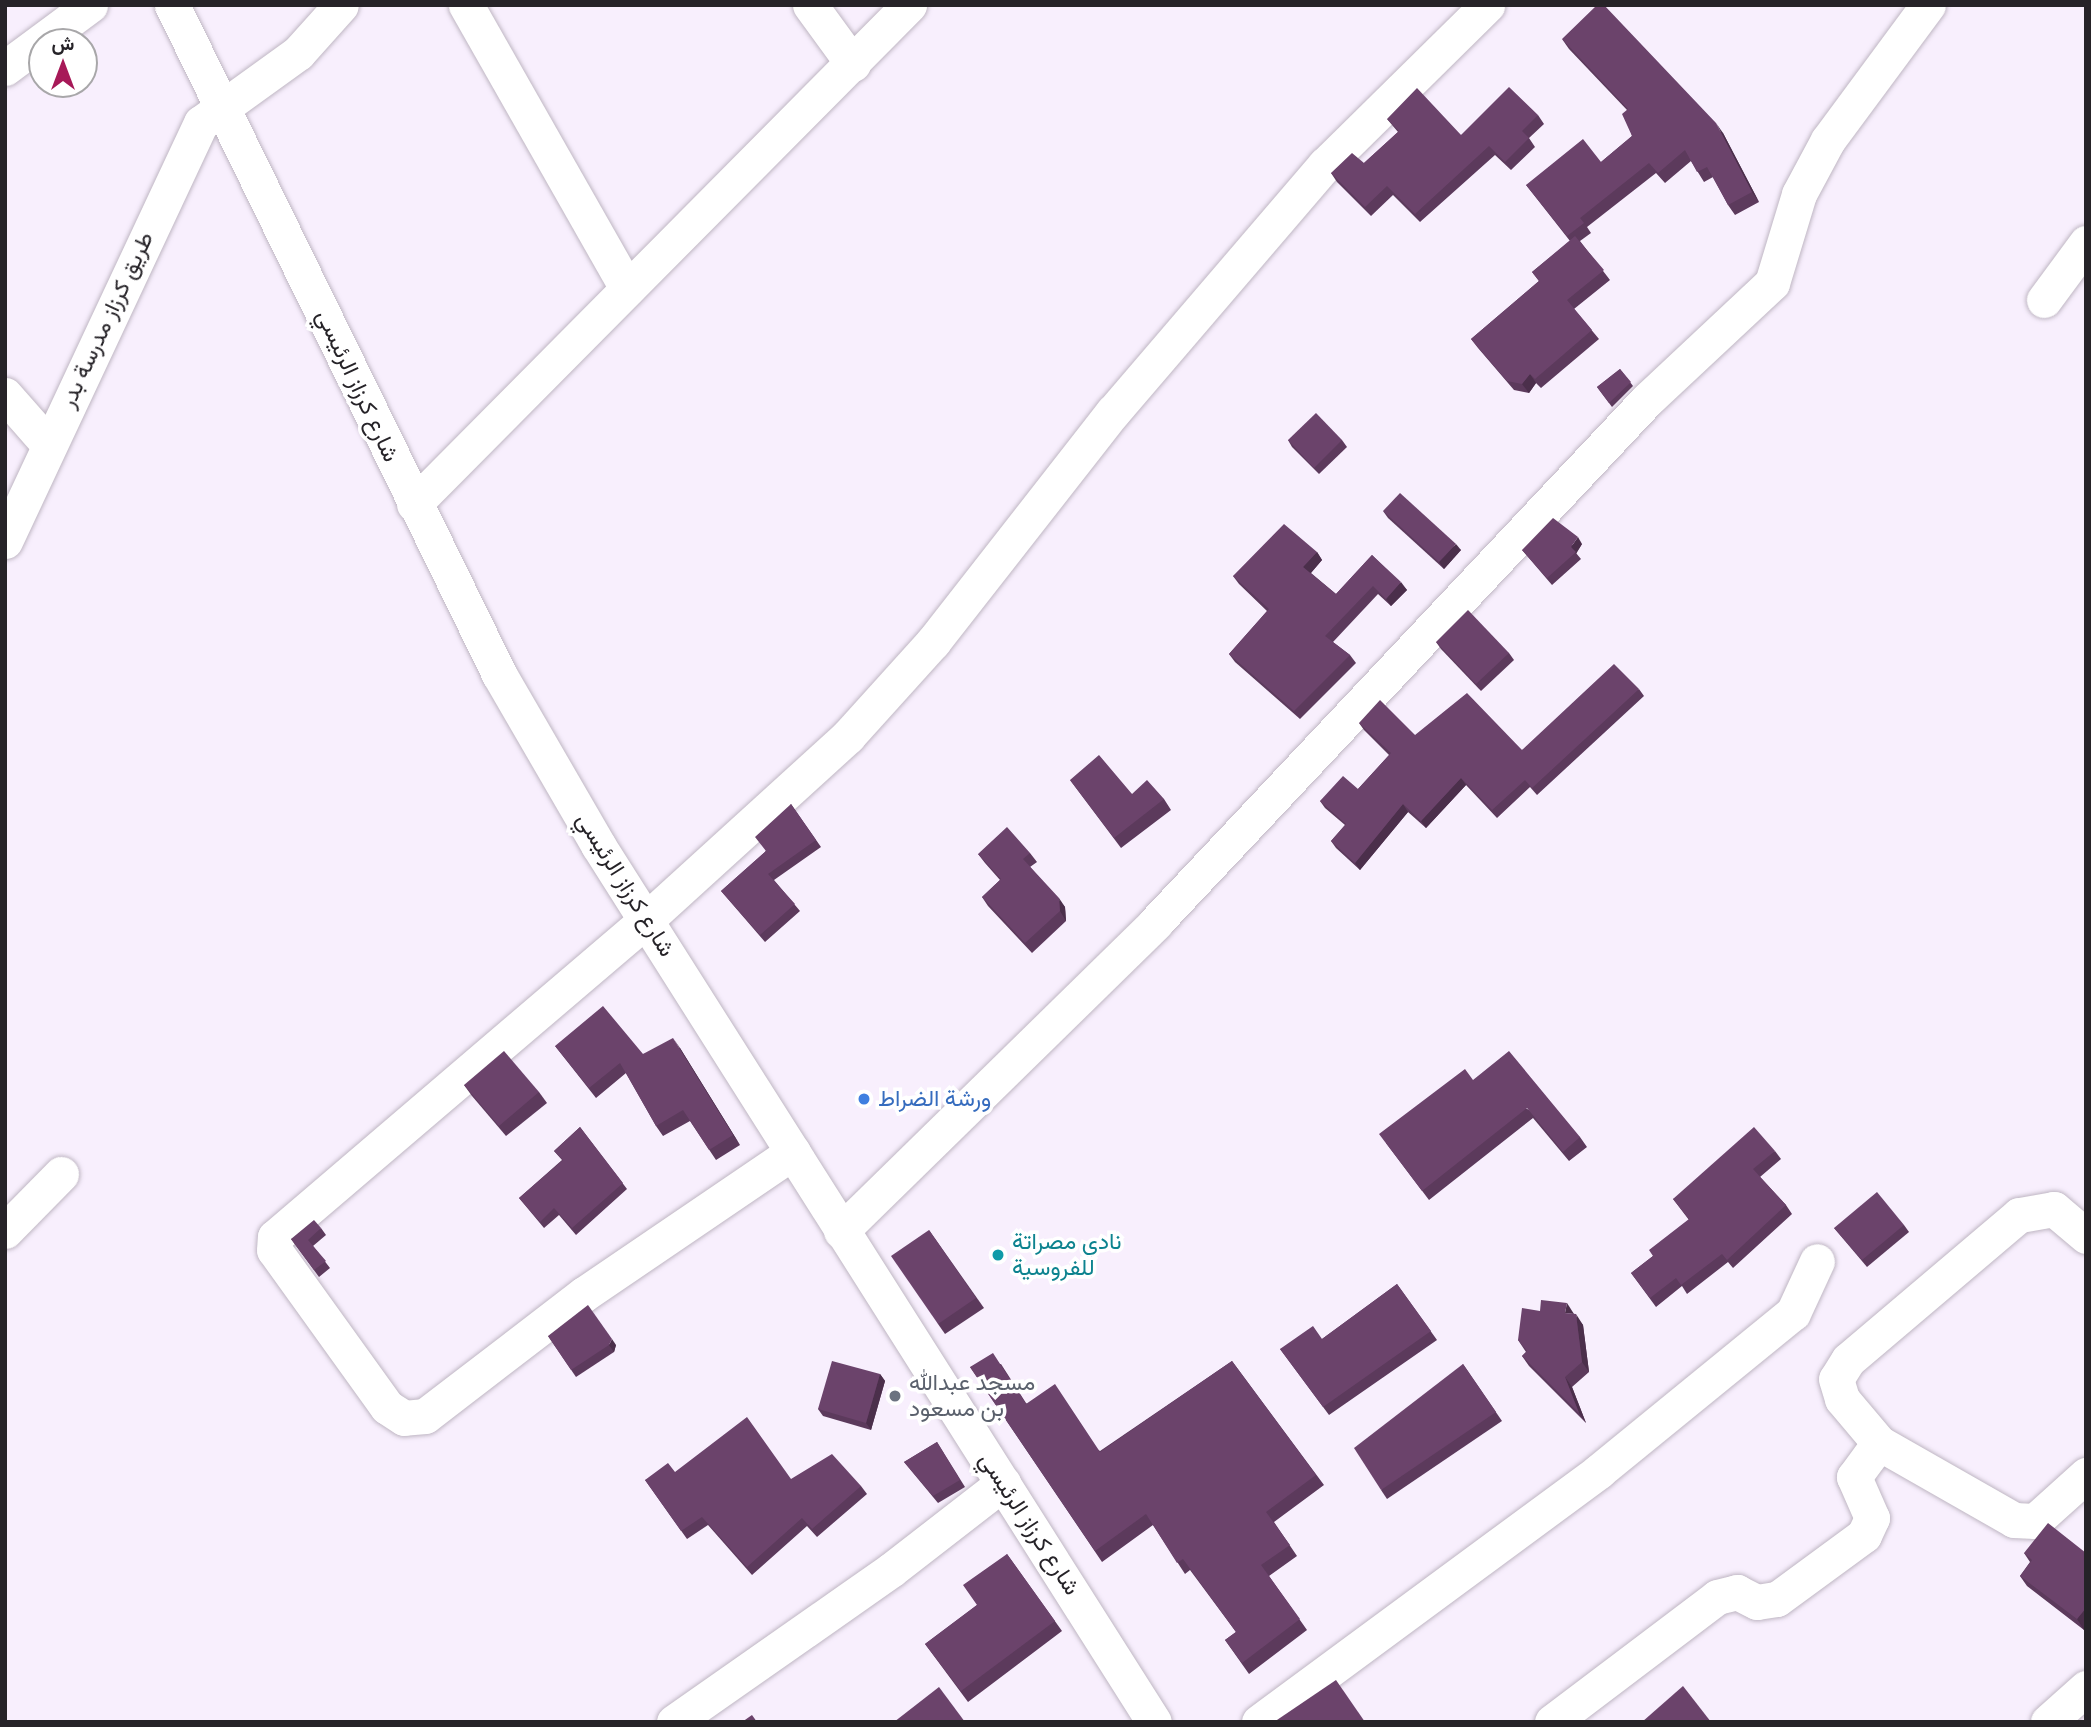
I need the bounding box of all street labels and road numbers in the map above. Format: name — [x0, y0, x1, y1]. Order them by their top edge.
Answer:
street label: طريق كرزاز مدرسة بدر — [54, 228, 160, 412]
street label: شارع كرزاز الرئيسي — [310, 306, 404, 466]
street label: شارع كرزاز الرئيسي — [570, 808, 680, 962]
street label: شارع كرزاز الرئيسي — [973, 1448, 1085, 1600]

